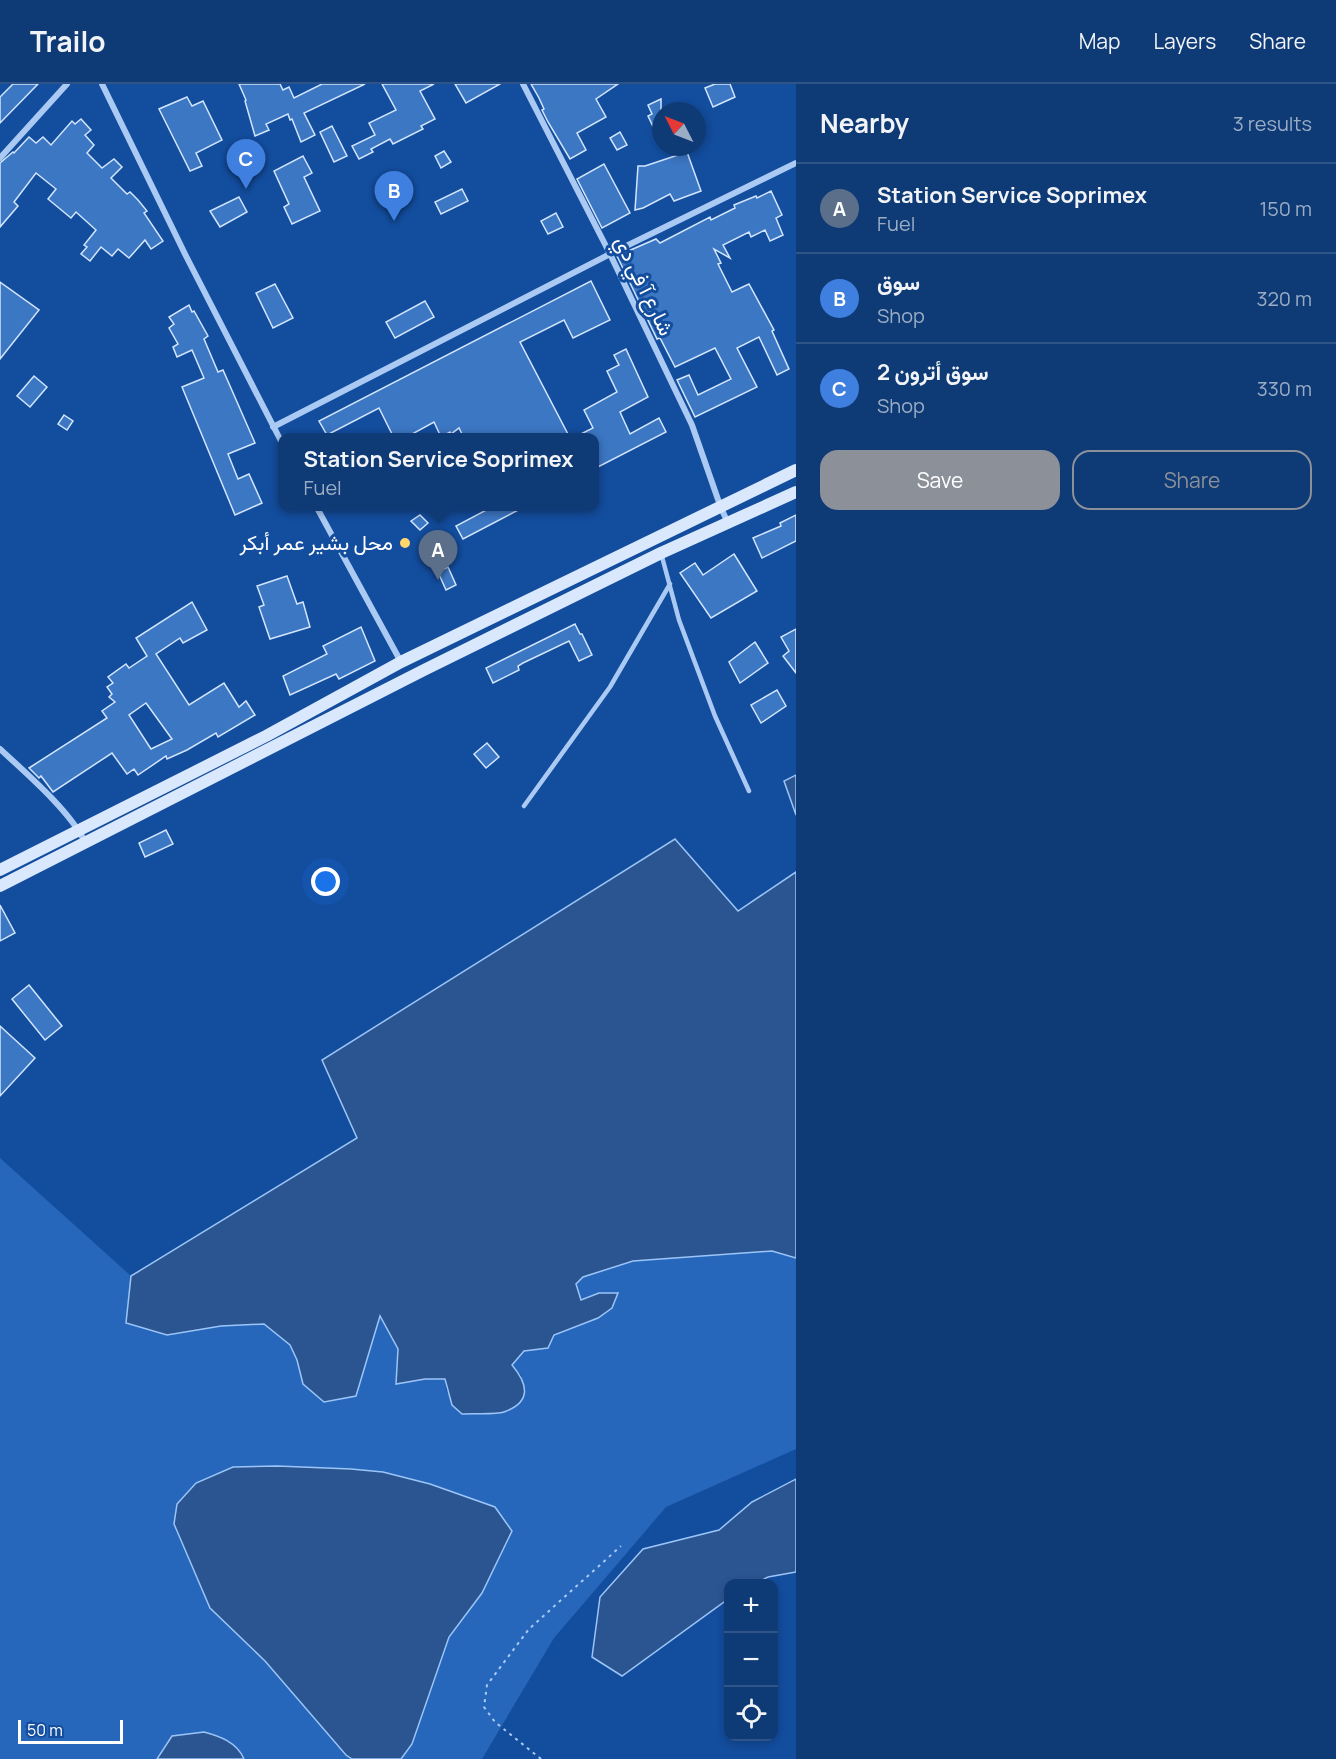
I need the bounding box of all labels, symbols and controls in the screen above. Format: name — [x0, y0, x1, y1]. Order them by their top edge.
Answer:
text: Trailo — [30, 22, 106, 60]
text: Map — [1079, 27, 1120, 55]
text: Layers — [1153, 27, 1216, 55]
text: Share — [1249, 27, 1306, 55]
north arrow — [652, 102, 706, 156]
text: Nearby — [820, 105, 909, 141]
text: 3 results — [1233, 110, 1312, 137]
pin: C — [226, 140, 266, 189]
pin: B — [374, 172, 414, 221]
text: Station Service Soprimex — [877, 180, 1147, 210]
text: A — [833, 195, 846, 222]
text: 150 m — [1259, 195, 1312, 222]
text: Fuel — [877, 210, 915, 237]
street label: شارع آ في دي — [605, 231, 681, 342]
text: سوق — [877, 267, 920, 297]
text: B — [833, 285, 846, 312]
text: 320 m — [1256, 285, 1312, 312]
text: Shop — [877, 302, 925, 329]
text: سوق أترون 2 — [877, 357, 989, 387]
text: C — [832, 375, 847, 402]
text: 330 m — [1257, 375, 1312, 402]
text: Shop — [877, 392, 925, 419]
popup — [278, 433, 599, 511]
text: Station Service Soprimex — [303, 444, 574, 474]
button: Save — [820, 450, 1060, 510]
button: Share — [1072, 450, 1312, 510]
text: Fuel — [303, 474, 342, 501]
place label: محل بشير عمر أبكر — [238, 528, 393, 556]
pin: A — [418, 530, 458, 580]
marker: محل بشير عمر أبكر — [398, 536, 412, 550]
your location — [311, 867, 340, 896]
map controls — [724, 1579, 778, 1741]
button: + — [724, 1579, 778, 1633]
button: − — [724, 1633, 778, 1687]
button: locate — [724, 1687, 778, 1741]
scale bar — [18, 1717, 123, 1744]
text: 50 m — [27, 1719, 63, 1741]

